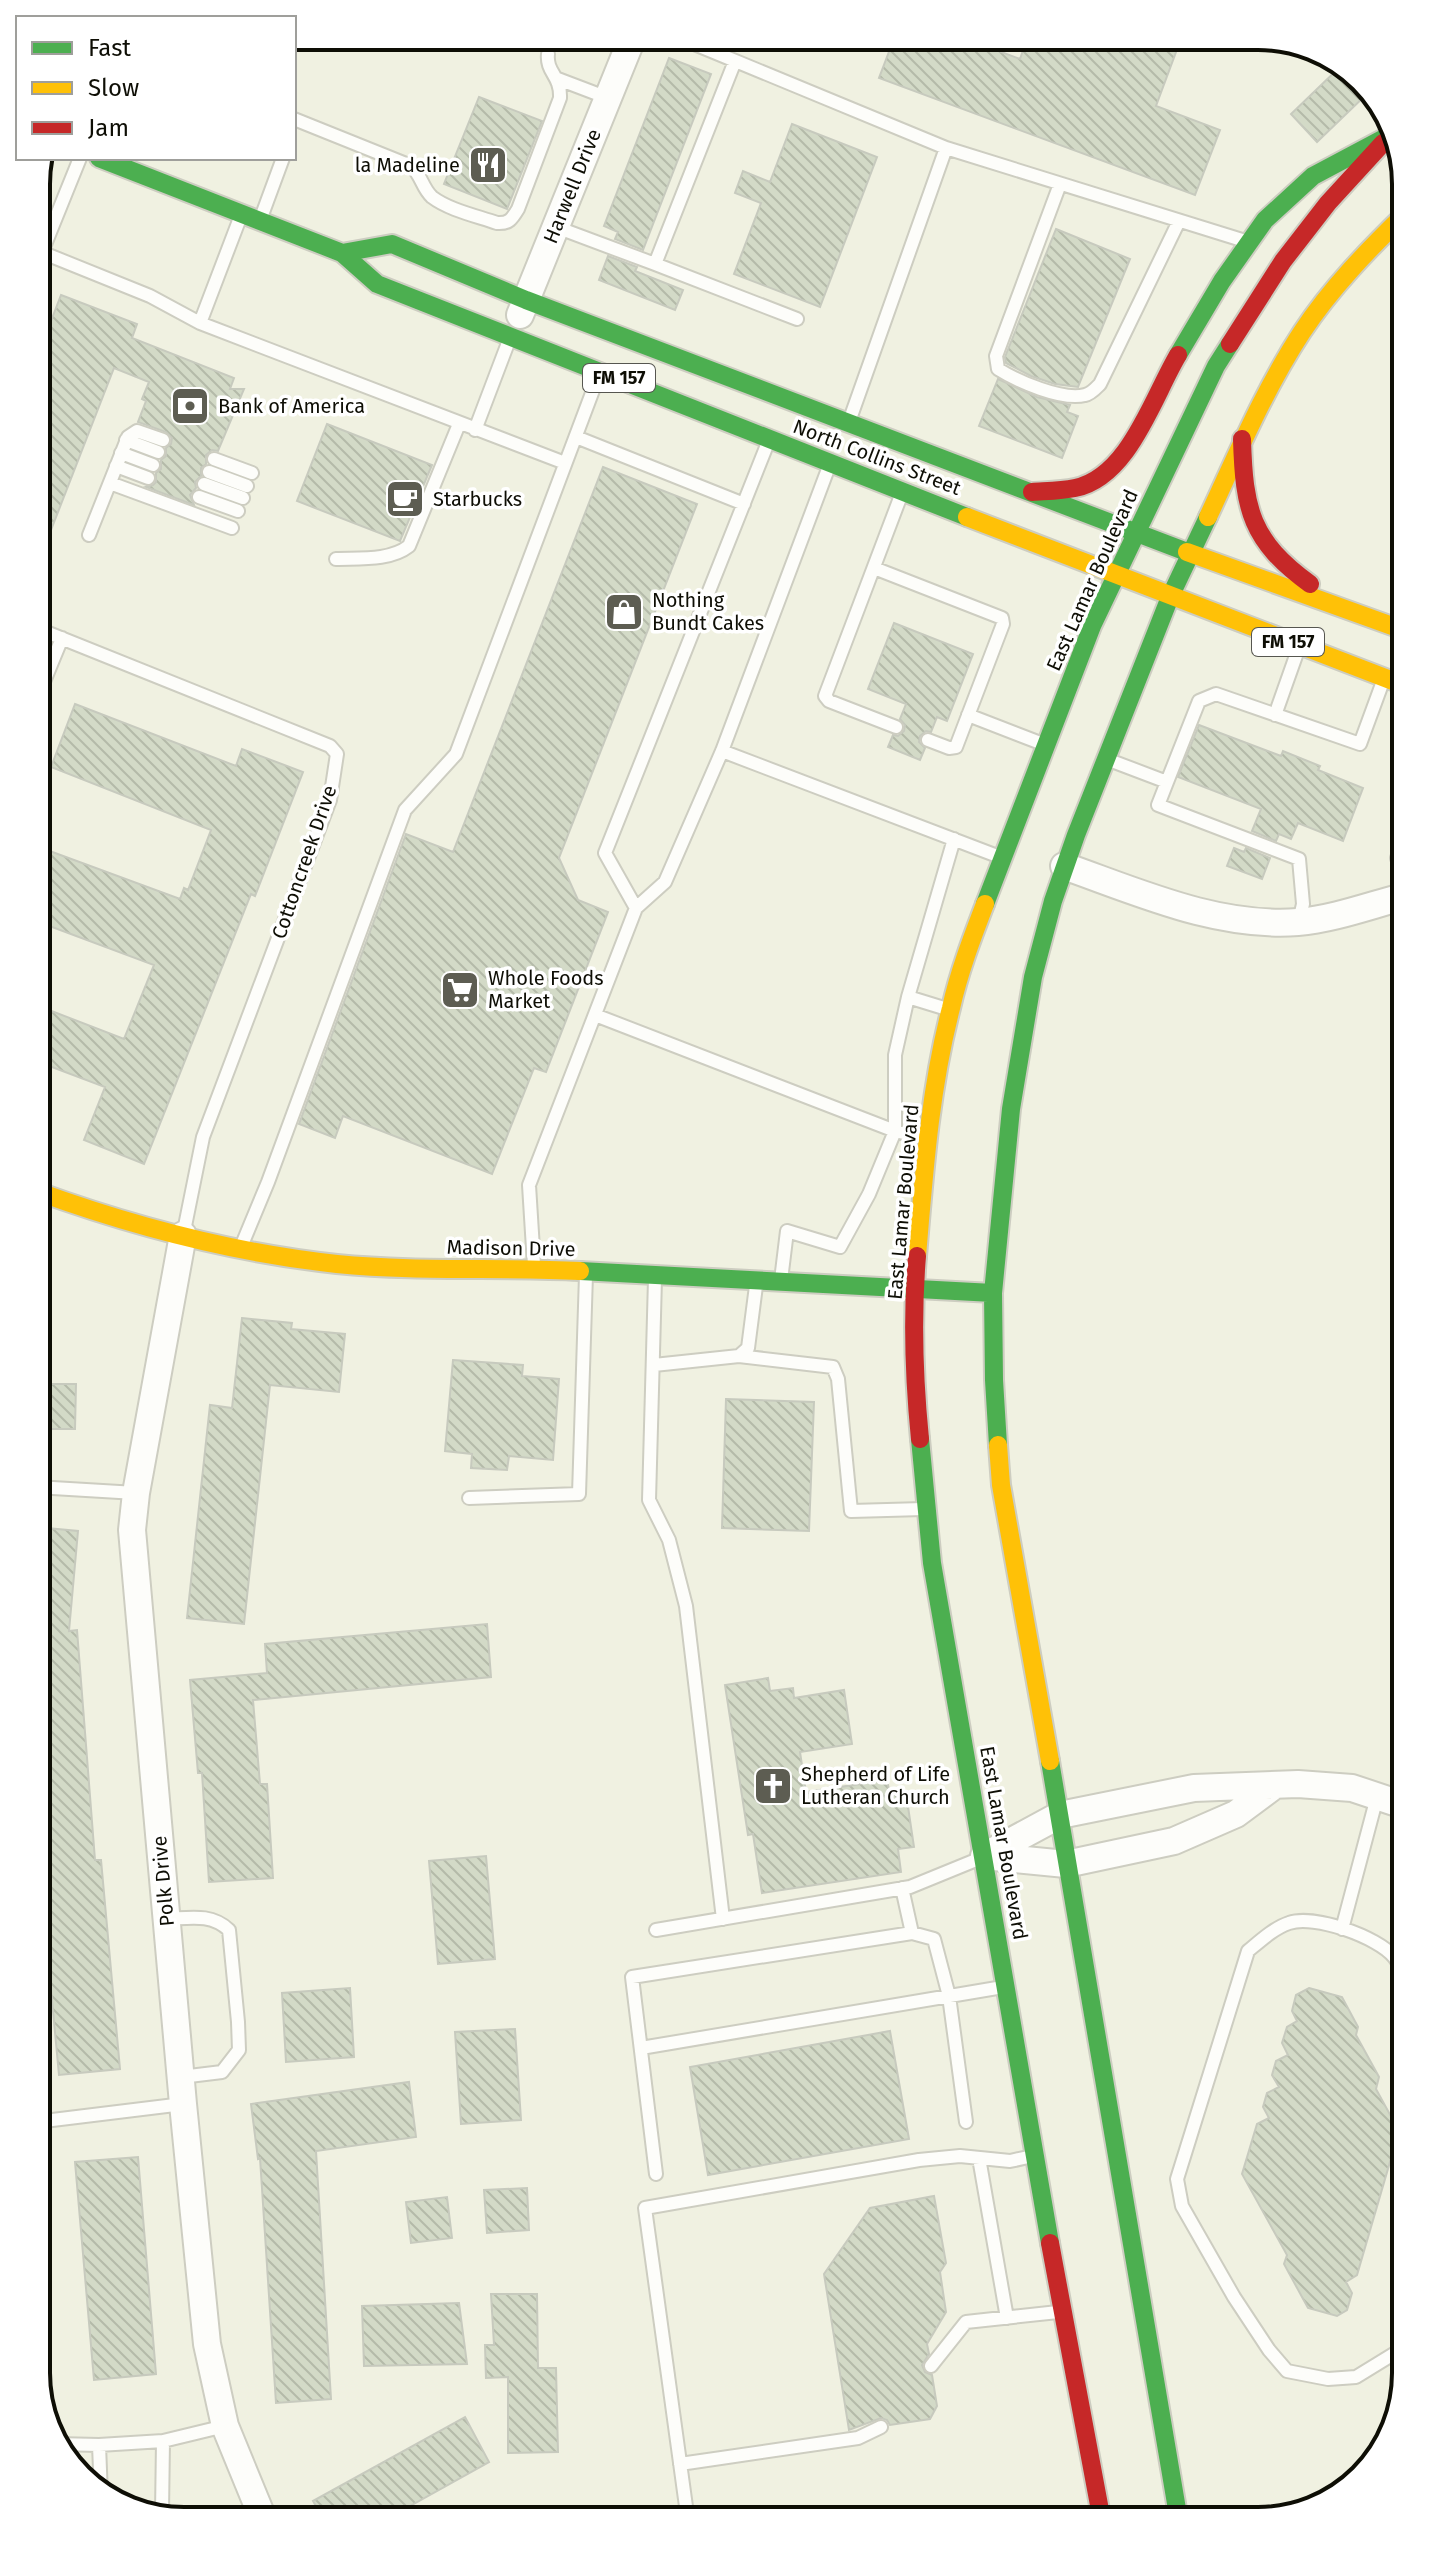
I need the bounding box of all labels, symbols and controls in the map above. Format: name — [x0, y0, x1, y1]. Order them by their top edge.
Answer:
legend — [16, 16, 296, 160]
text: Fast — [88, 34, 131, 62]
text: Slow — [88, 74, 139, 102]
text: Jam — [88, 114, 129, 142]
street label: Harwell Drive — [538, 125, 606, 247]
restaurant icon: la Madeline — [467, 144, 509, 186]
place label: la Madeline — [355, 153, 460, 177]
road number: FM 157 — [583, 364, 655, 392]
bank icon: Bank of America — [169, 385, 211, 427]
place label: Bank of America — [218, 394, 365, 418]
street label: North Collins Street — [790, 414, 965, 500]
cafe icon: Starbucks — [384, 478, 426, 520]
street label: East Lamar Boulevard — [1041, 485, 1143, 675]
place label: Starbucks — [433, 487, 522, 511]
place label: Nothing Bundt Cakes — [652, 588, 764, 635]
shop icon: Nothing Bundt Cakes — [603, 591, 645, 633]
road number: FM 157 — [1252, 628, 1324, 656]
street label: Cottoncreek Drive — [266, 782, 342, 942]
place label: Whole Foods Market — [488, 966, 604, 1013]
supermarket icon: Whole Foods Market — [439, 969, 481, 1011]
street label: East Lamar Boulevard — [882, 1103, 924, 1301]
street label: Madison Drive — [446, 1235, 576, 1261]
street label: East Lamar Boulevard — [975, 1744, 1033, 1942]
place label: Shepherd of Life Lutheran Church — [801, 1762, 950, 1809]
church icon: Shepherd of Life Lutheran Church — [752, 1765, 794, 1807]
street label: Polk Drive — [147, 1835, 179, 1927]

